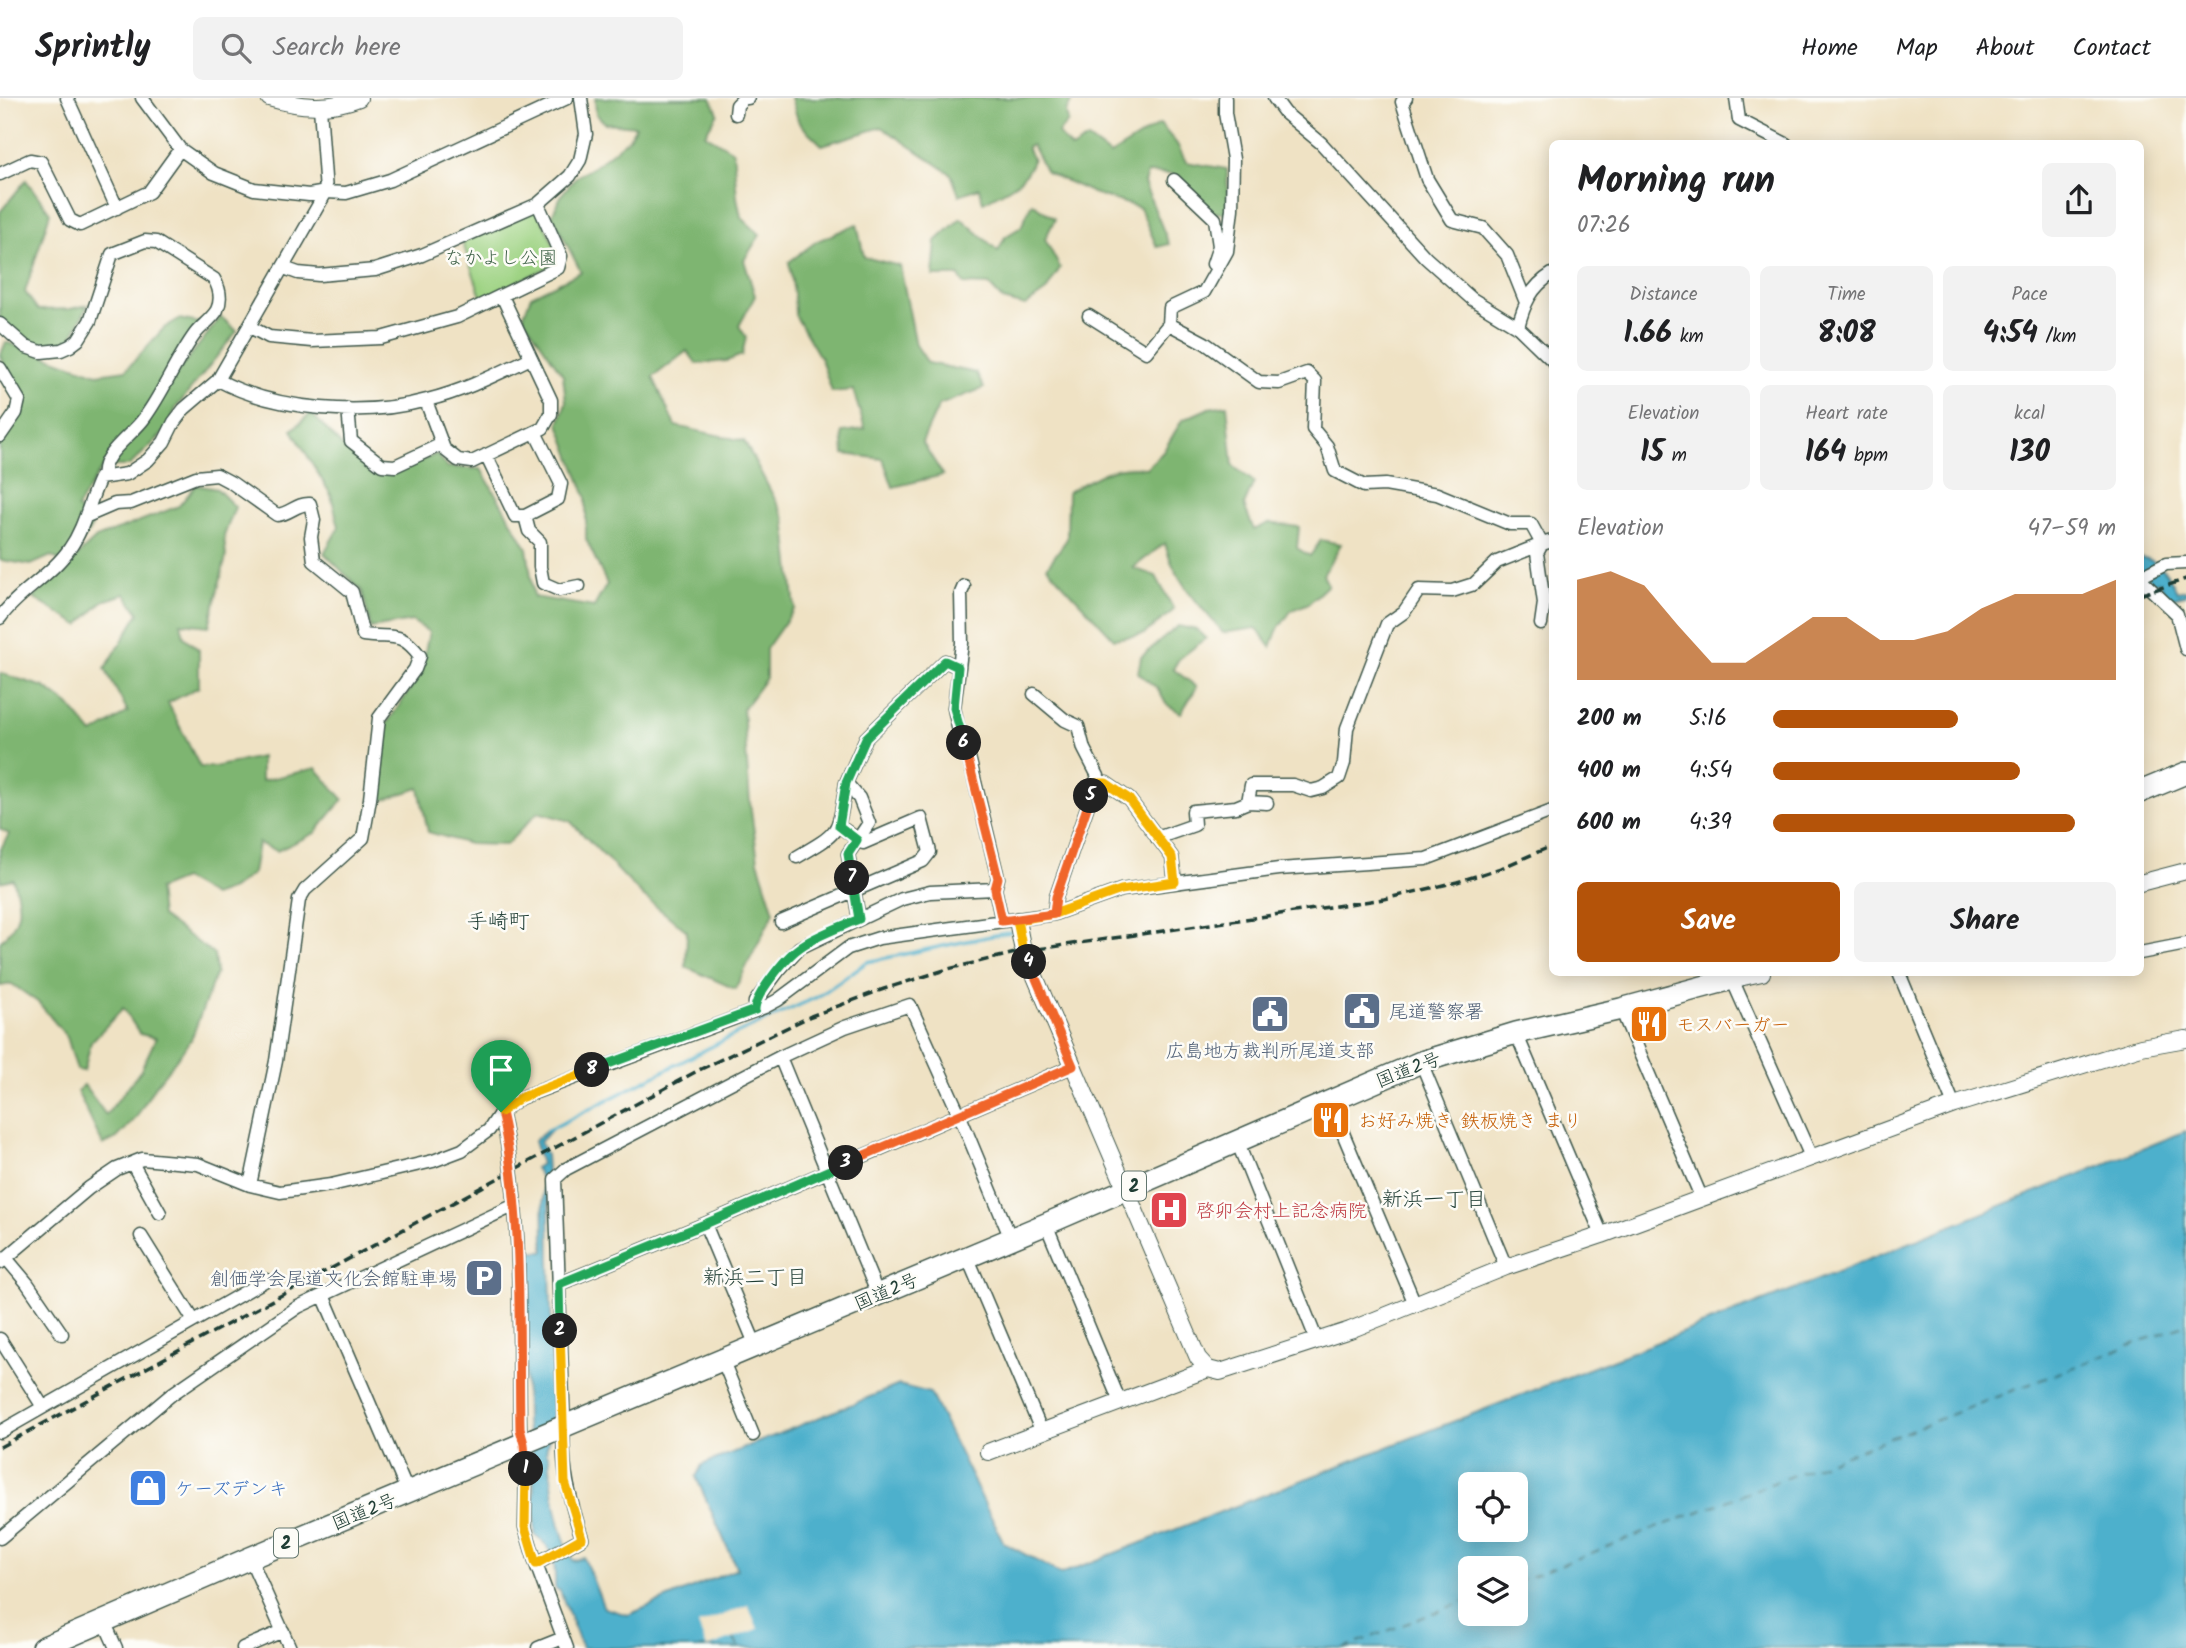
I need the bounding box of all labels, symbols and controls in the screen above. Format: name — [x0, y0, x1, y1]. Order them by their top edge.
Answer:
search box — [193, 17, 683, 80]
text: Sprintly — [35, 22, 151, 75]
text: Search here — [273, 27, 401, 69]
icon: search — [217, 29, 255, 67]
text: Home — [1801, 29, 1858, 68]
text: Map — [1896, 29, 1938, 68]
text: About — [1976, 29, 2034, 68]
text: Contact — [2072, 29, 2151, 68]
text: Morning run — [1577, 152, 1775, 212]
button: share — [2042, 163, 2116, 237]
text: 07:26 — [1577, 208, 1631, 244]
park label: なかよし公園 — [444, 244, 558, 274]
text: Distance — [1629, 280, 1698, 310]
text: Time — [1827, 280, 1866, 310]
text: Pace — [2011, 280, 2048, 310]
text: 1.66 — [1623, 310, 1672, 358]
text: 8:08 — [1817, 310, 1876, 358]
text: 4:54 — [1983, 310, 2038, 358]
text: km — [1672, 322, 1704, 352]
text: /km — [2038, 322, 2076, 352]
text: Elevation — [1628, 399, 1699, 429]
text: Heart rate — [1805, 399, 1888, 429]
text: kcal — [2014, 399, 2045, 429]
text: 15 — [1640, 429, 1664, 477]
text: 164 — [1805, 429, 1846, 477]
text: 130 — [2009, 429, 2050, 477]
text: m — [1664, 441, 1687, 471]
text: bpm — [1846, 441, 1888, 471]
text: Elevation — [1577, 511, 1664, 547]
text: 47–59 m — [2028, 511, 2116, 547]
text: 200 m — [1577, 701, 1642, 737]
text: 5:16 — [1689, 701, 1727, 737]
pin: 6 — [946, 726, 982, 760]
text: 6 — [958, 727, 969, 757]
text: 400 m — [1577, 753, 1641, 789]
text: 4:54 — [1689, 753, 1732, 789]
pin: 5 — [1074, 778, 1108, 814]
text: 5 — [1086, 780, 1095, 810]
text: 600 m — [1577, 805, 1641, 841]
text: 4:39 — [1689, 805, 1732, 841]
pin: 7 — [834, 860, 870, 896]
text: 7 — [847, 862, 856, 892]
button: Save — [1577, 882, 1840, 962]
button: Share — [1854, 882, 2116, 962]
district label: 手崎町 — [467, 906, 530, 939]
pin: 4 — [1012, 944, 1046, 980]
text: 4 — [1023, 946, 1034, 976]
public building icon: 尾道警察署 — [1341, 990, 1383, 1032]
public building icon: 広島地方裁判所尾道支部 — [1249, 993, 1291, 1035]
place label: 尾道警察署 — [1389, 998, 1484, 1028]
restaurant icon: モスバーガー — [1628, 1003, 1670, 1045]
place label: モスバーガー — [1676, 1011, 1790, 1041]
place label: 広島地方裁判所尾道支部 — [1165, 1037, 1375, 1067]
pin — [471, 1040, 531, 1112]
street label: 国道2号 — [1372, 1045, 1446, 1097]
icon: arrive — [482, 1051, 520, 1089]
pin: 8 — [574, 1052, 610, 1088]
text: 8 — [586, 1054, 597, 1084]
restaurant icon: お好み焼き 鉄板焼き まり — [1310, 1099, 1352, 1141]
place label: お好み焼き 鉄板焼き まり — [1358, 1107, 1582, 1137]
pin: 3 — [828, 1146, 864, 1180]
text: 3 — [840, 1147, 851, 1177]
road number: 2 — [1122, 1171, 1146, 1200]
district label: 新浜一丁目 — [1382, 1184, 1487, 1217]
hospital icon: 啓卯会村上記念病院 — [1148, 1189, 1190, 1231]
place label: 啓卯会村上記念病院 — [1196, 1197, 1367, 1227]
parking icon: 創価学会尾道文化会館駐車場 — [463, 1257, 505, 1299]
district label: 新浜二丁目 — [703, 1262, 808, 1295]
place label: 創価学会尾道文化会館駐車場 — [210, 1265, 457, 1295]
street label: 国道2号 — [850, 1266, 924, 1320]
pin: 2 — [542, 1314, 578, 1348]
text: 2 — [554, 1315, 565, 1345]
pin: 1 — [508, 1452, 544, 1486]
text: 1 — [523, 1453, 528, 1483]
shop icon: ケーズデンキ — [127, 1467, 169, 1509]
map controls — [1458, 1472, 1528, 1626]
button: locate — [1458, 1472, 1528, 1542]
place label: ケーズデンキ — [175, 1475, 287, 1505]
street label: 国道2号 — [328, 1486, 402, 1540]
road number: 2 — [274, 1528, 298, 1558]
button: layers — [1458, 1556, 1528, 1626]

